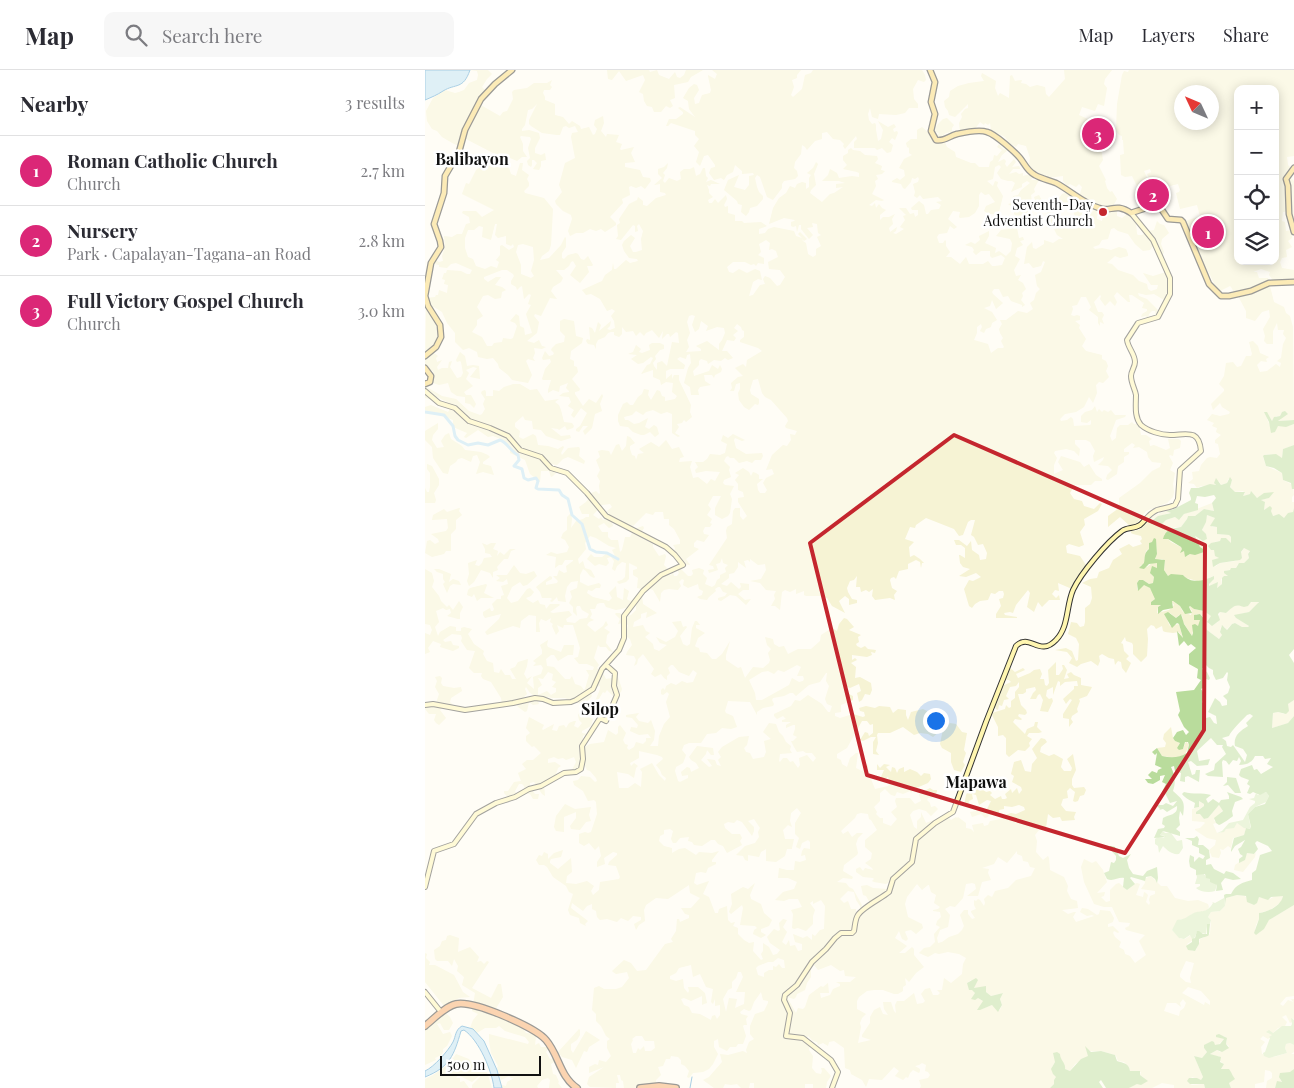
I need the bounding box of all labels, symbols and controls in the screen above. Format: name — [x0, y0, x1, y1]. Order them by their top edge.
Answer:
search box — [104, 12, 454, 57]
text: Map — [25, 19, 74, 51]
icon: search — [122, 21, 150, 49]
text: Search here — [162, 22, 262, 48]
text: Map — [1078, 23, 1113, 47]
text: Layers — [1141, 23, 1195, 47]
text: Share — [1223, 23, 1269, 47]
north arrow — [1174, 85, 1219, 130]
map controls — [1234, 85, 1279, 265]
button: + — [1234, 85, 1279, 130]
text: Nearby — [20, 89, 89, 117]
text: 3 results — [345, 92, 405, 113]
pin: 3 — [1082, 115, 1114, 153]
button: − — [1234, 130, 1279, 175]
text: Roman Catholic Church — [67, 147, 278, 173]
district label: Balibayon — [435, 148, 509, 169]
text: 1 — [33, 160, 39, 181]
text: 2.7 km — [360, 160, 405, 181]
text: Church — [67, 173, 121, 194]
button: locate — [1234, 175, 1279, 220]
pin: 2 — [1137, 176, 1169, 214]
place label: Seventh-Day Adventist Church — [982, 195, 1094, 230]
marker: Seventh-Day Adventist Church — [1097, 206, 1109, 218]
pin: 1 — [1192, 213, 1224, 251]
text: Nursery — [67, 217, 138, 243]
button: layers — [1234, 220, 1279, 265]
text: 2 — [32, 230, 40, 251]
text: 2.8 km — [358, 230, 405, 251]
text: Park · Capalayan-Tagana-an Road — [67, 243, 311, 264]
text: Full Victory Gospel Church — [67, 287, 304, 313]
text: 3 — [32, 300, 40, 321]
text: 3.0 km — [358, 300, 405, 321]
text: Church — [67, 313, 121, 334]
district label: Silop — [581, 698, 619, 719]
your location — [923, 708, 949, 734]
district label: Mapawa — [945, 771, 1007, 792]
scale bar — [440, 1053, 541, 1076]
text: 500 m — [447, 1055, 486, 1074]

